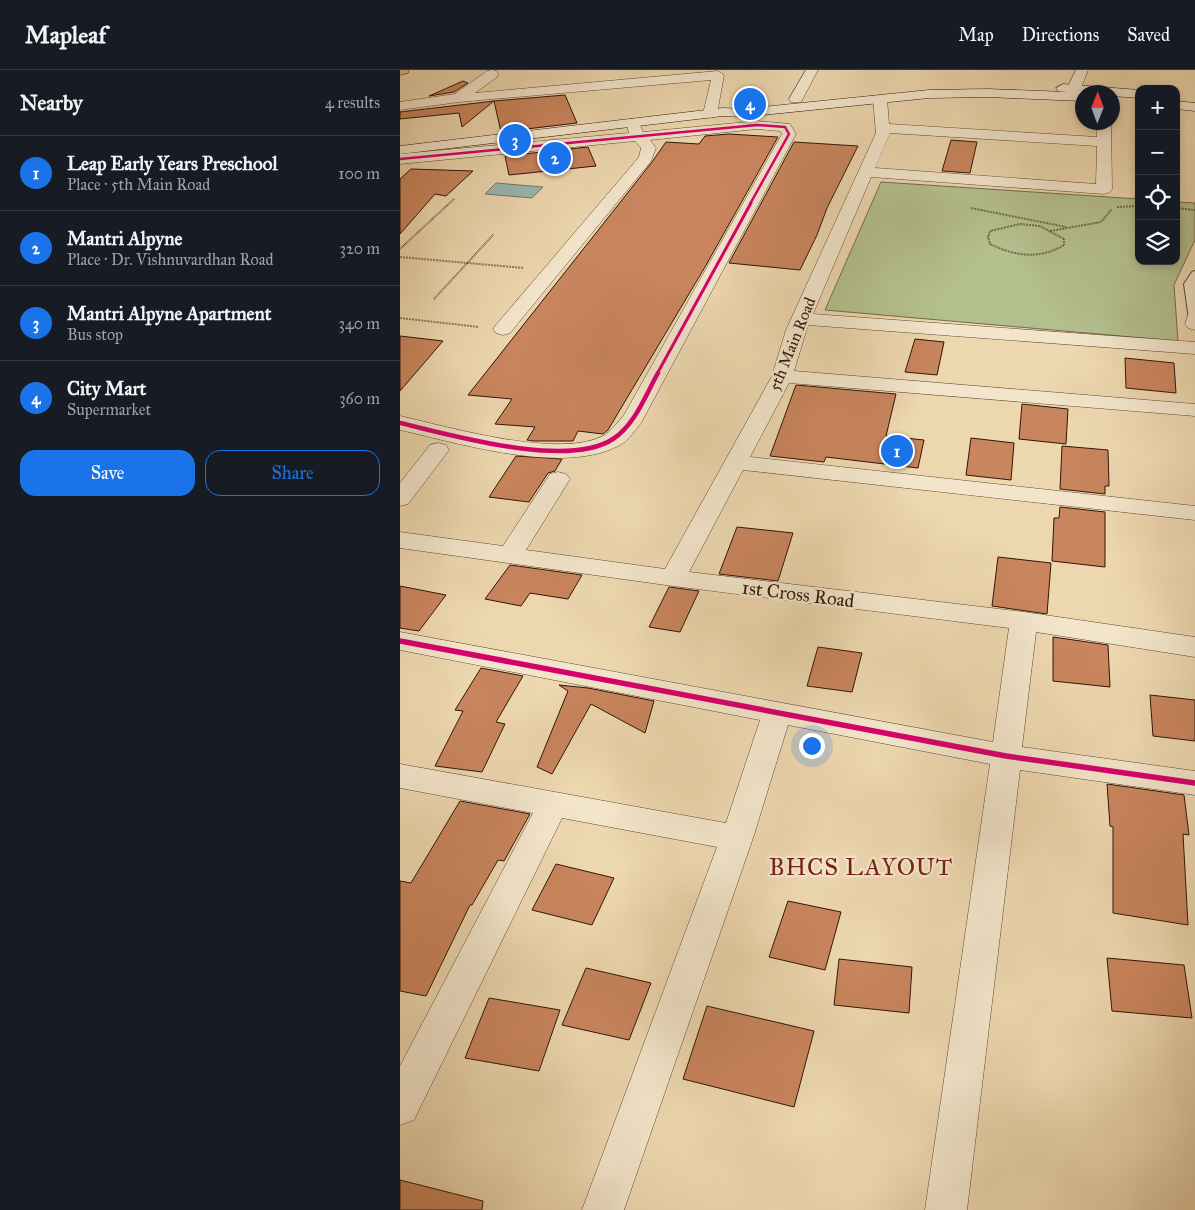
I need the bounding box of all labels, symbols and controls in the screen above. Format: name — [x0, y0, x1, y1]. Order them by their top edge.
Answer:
text: Mapleaf — [25, 20, 106, 50]
text: Map — [958, 24, 994, 46]
text: Directions — [1022, 24, 1099, 46]
text: Saved — [1127, 24, 1170, 46]
pin: 4 — [734, 85, 766, 123]
north arrow — [1075, 85, 1120, 130]
map controls — [1135, 85, 1180, 265]
button: + — [1135, 85, 1180, 130]
text: Nearby — [20, 90, 83, 116]
text: 4 results — [325, 93, 380, 112]
pin: 3 — [499, 121, 531, 159]
button: − — [1135, 130, 1180, 175]
pin: 2 — [539, 139, 571, 177]
text: Leap Early Years Preschool — [67, 152, 278, 175]
text: 1 — [33, 164, 39, 183]
text: 100 m — [338, 164, 380, 183]
text: Place · 5th Main Road — [67, 175, 210, 194]
button: locate — [1135, 175, 1180, 220]
button: layers — [1135, 220, 1180, 265]
text: Mantri Alpyne — [67, 227, 182, 250]
text: 2 — [32, 239, 40, 258]
text: 320 m — [340, 239, 380, 258]
text: Place · Dr. Vishnuvardhan Road — [67, 250, 274, 269]
street label: 5th Main Road — [765, 294, 819, 394]
text: Mantri Alpyne Apartment — [67, 302, 271, 325]
text: 3 — [33, 314, 39, 333]
text: 340 m — [338, 314, 380, 333]
text: Bus stop — [67, 325, 123, 344]
text: City Mart — [67, 377, 146, 400]
text: 4 — [32, 389, 40, 408]
text: 360 m — [339, 389, 380, 408]
text: Supermarket — [67, 400, 151, 419]
pin: 1 — [881, 432, 913, 470]
button: Save — [20, 450, 195, 496]
button: Share — [205, 450, 380, 496]
street label: 1st Cross Road — [740, 576, 856, 612]
your location — [799, 733, 825, 759]
district label: BHCS LAYOUT — [769, 852, 953, 882]

